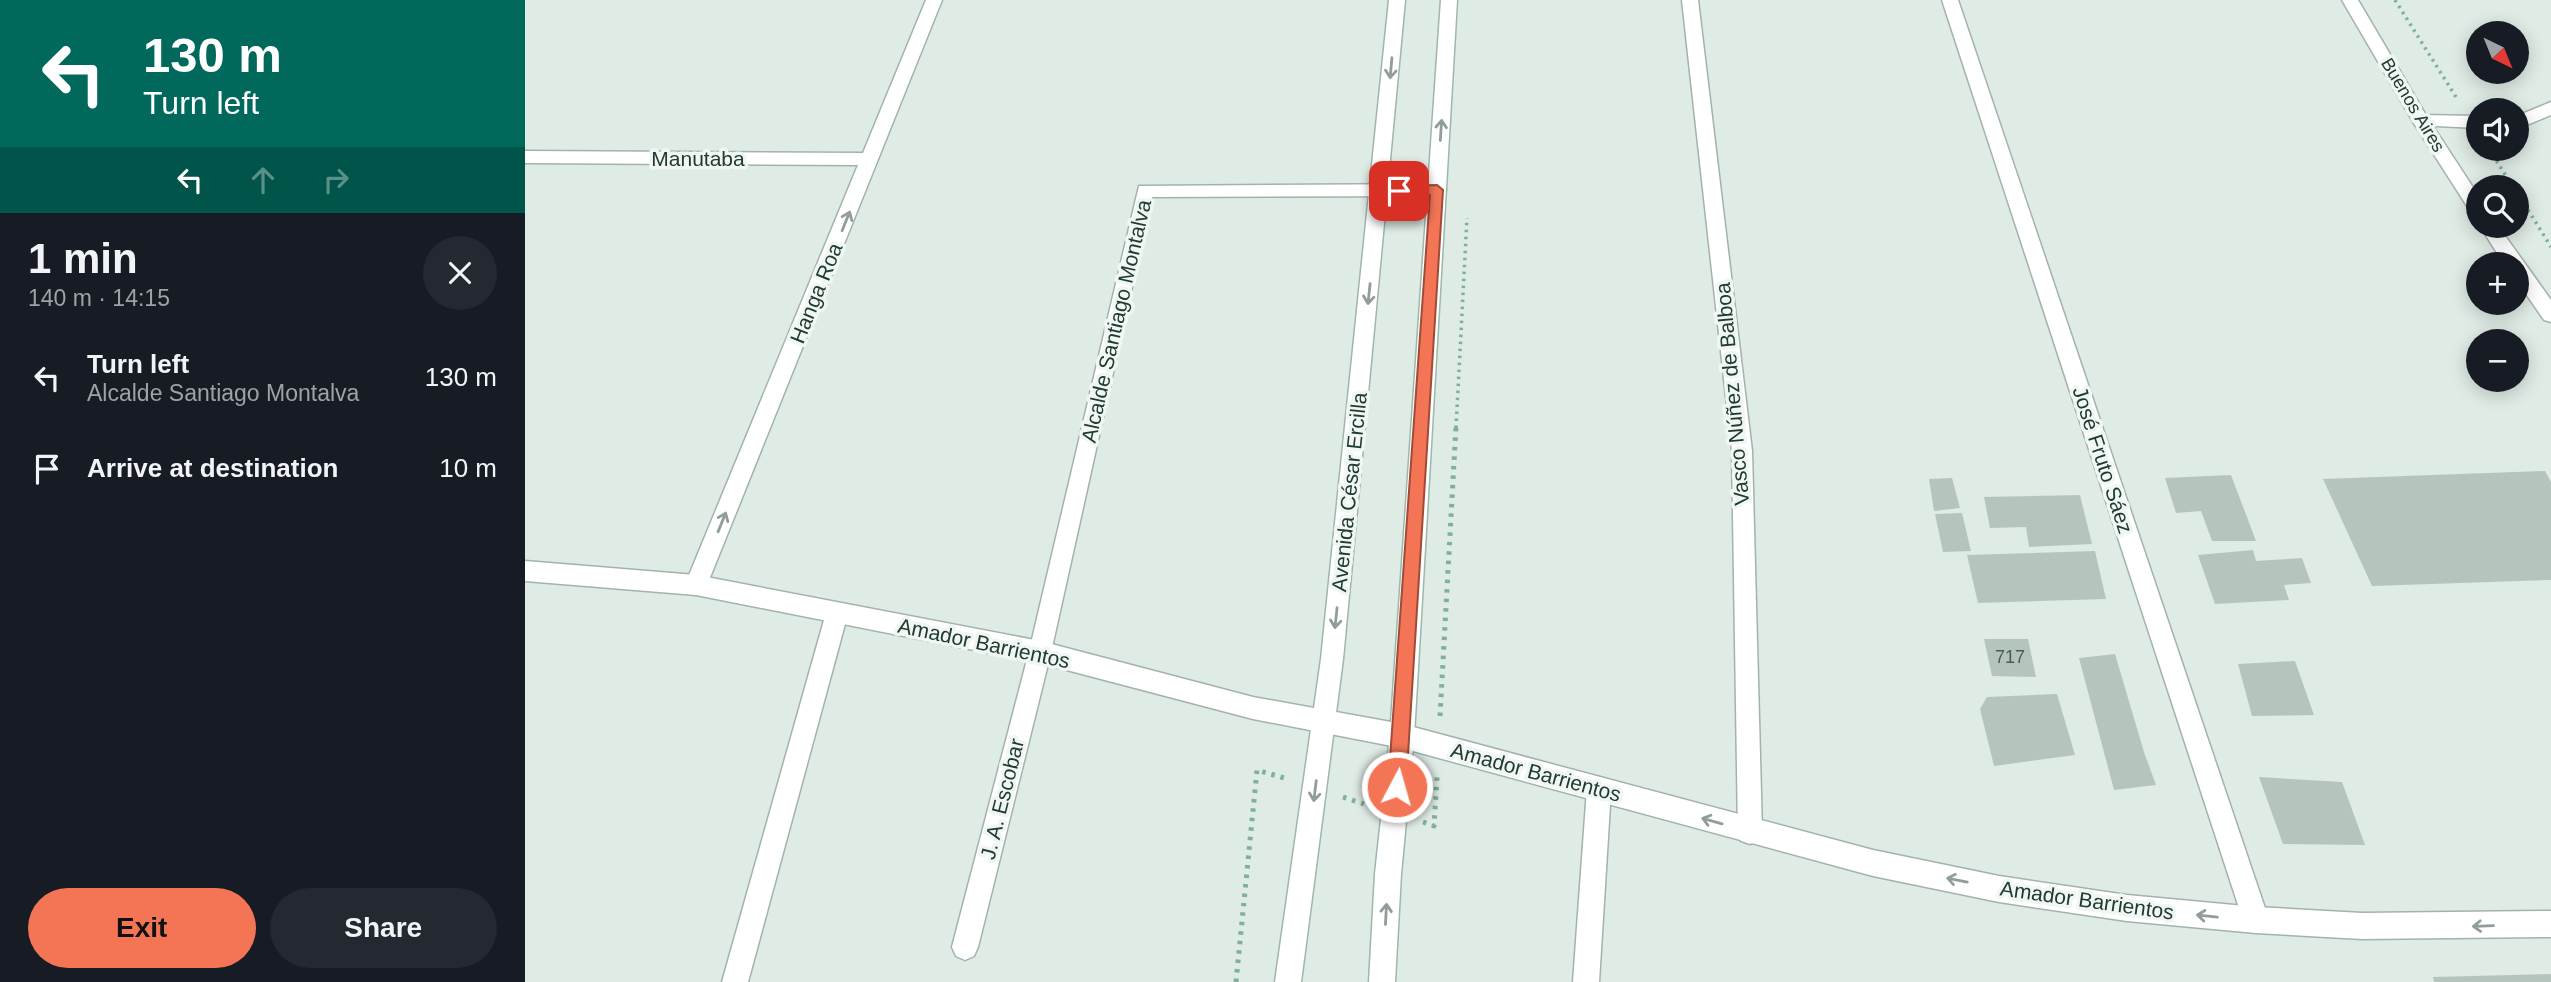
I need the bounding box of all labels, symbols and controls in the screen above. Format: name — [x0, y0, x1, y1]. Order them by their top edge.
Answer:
north arrow — [2466, 21, 2529, 84]
map controls — [2466, 21, 2529, 392]
icon: left — [28, 28, 119, 119]
text: 130 m — [143, 28, 282, 82]
street label: Buenos Aires — [2377, 54, 2449, 156]
one-way arrow — [1384, 56, 1397, 79]
text: Turn left — [143, 85, 259, 121]
button: sound — [2466, 98, 2529, 161]
one-way arrow — [1434, 119, 1447, 142]
street label: Manutaba — [651, 147, 745, 170]
icon: left — [171, 161, 209, 199]
icon: ahead — [244, 161, 282, 199]
icon: right — [317, 161, 355, 199]
pin — [1369, 161, 1429, 221]
icon: arrive — [1380, 172, 1418, 210]
button: search — [2466, 175, 2529, 238]
street label: Alcalde Santiago Montalva — [1077, 197, 1155, 445]
one-way arrow — [840, 210, 853, 232]
text: 1 min — [28, 235, 138, 282]
button: close — [423, 236, 497, 310]
street label: Hanga Roa — [785, 239, 847, 347]
button: + — [2466, 252, 2529, 315]
street label: Vasco Núñez de Balboa — [1711, 281, 1753, 506]
one-way arrow — [1363, 283, 1376, 305]
text: 140 m · 14:15 — [28, 285, 170, 311]
button: − — [2466, 329, 2529, 392]
text: Turn left — [87, 349, 189, 379]
icon: left — [28, 359, 66, 397]
text: 130 m — [425, 362, 497, 392]
text: Alcalde Santiago Montalva — [87, 380, 359, 406]
street label: José Fruto Sáez — [2068, 384, 2138, 536]
street label: Avenida César Ercilla — [1327, 391, 1371, 593]
icon: arrive — [28, 450, 66, 488]
text: Arrive at destination — [87, 453, 338, 483]
text: 10 m — [439, 453, 497, 483]
one-way arrow — [716, 511, 729, 533]
one-way arrow — [1329, 606, 1342, 629]
street label: Amador Barrientos — [896, 614, 1072, 672]
house number: 717 — [1995, 647, 2025, 667]
street label: J. A. Escobar — [976, 736, 1028, 862]
street label: Amador Barrientos — [1448, 738, 1624, 806]
position arrow — [1360, 750, 1434, 824]
one-way arrow — [1308, 779, 1321, 802]
one-way arrow — [1702, 814, 1724, 827]
one-way arrow — [1946, 873, 1969, 887]
street label: Amador Barrientos — [1999, 876, 2175, 924]
button: Exit — [28, 888, 256, 968]
button: Share — [270, 888, 497, 968]
one-way arrow — [1380, 903, 1393, 926]
one-way arrow — [2196, 909, 2218, 922]
one-way arrow — [2472, 920, 2495, 933]

